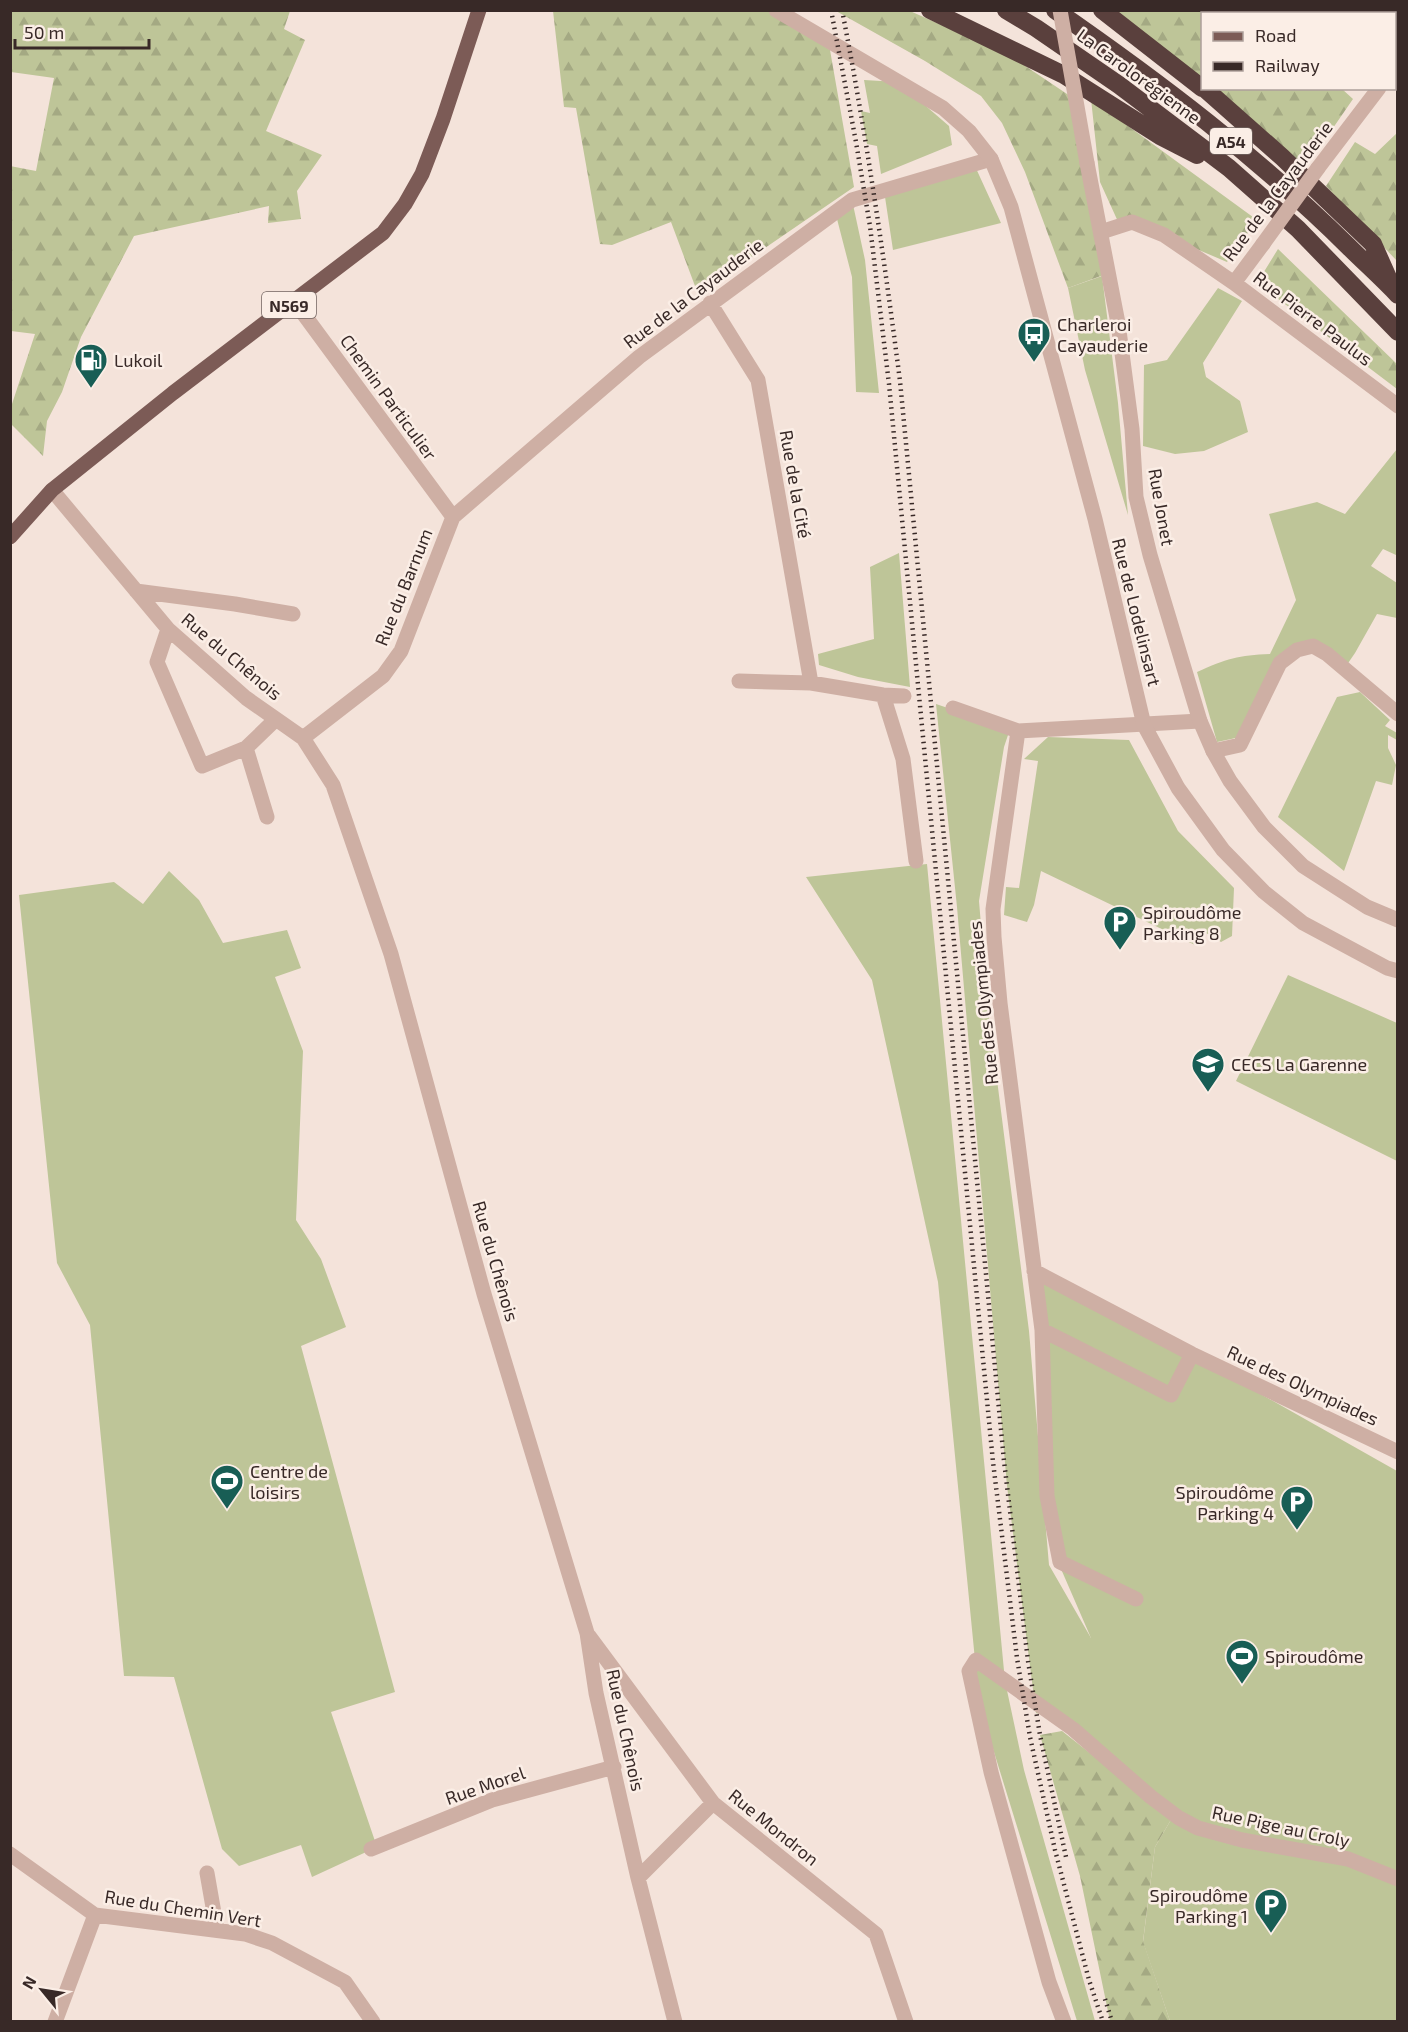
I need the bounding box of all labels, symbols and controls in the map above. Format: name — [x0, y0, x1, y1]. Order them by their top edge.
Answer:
scale bar — [15, 12, 148, 50]
legend — [1201, 12, 1396, 90]
text: 50 m — [24, 21, 64, 43]
street label: La Carolorégienne — [1073, 24, 1205, 128]
text: Road — [1255, 24, 1296, 46]
text: Railway — [1255, 54, 1320, 76]
street label: Rue de la Cayauderie — [1217, 117, 1337, 265]
road number: A54 — [1210, 128, 1252, 154]
street label: Rue de la Cayauderie — [619, 233, 767, 353]
street label: Rue Pierre Paulus — [1249, 266, 1377, 370]
road number: N569 — [262, 292, 316, 318]
place label: Charleroi Cayauderie — [1057, 313, 1148, 356]
bus stop icon: Charleroi Cayauderie — [1016, 316, 1052, 363]
street label: Chemin Particulier — [336, 330, 442, 464]
fuel station icon: Lukoil — [73, 342, 109, 389]
place label: Lukoil — [114, 349, 163, 371]
street label: Rue de la Cité — [776, 428, 816, 540]
street label: Rue Jonet — [1144, 467, 1180, 547]
street label: Rue du Barnum — [369, 525, 437, 649]
street label: Rue de Lodelinsart — [1108, 536, 1166, 688]
street label: Rue du Chênois — [177, 608, 287, 704]
place label: Spiroudôme Parking 8 — [1143, 901, 1241, 944]
parking icon: Spiroudôme Parking 8 — [1102, 904, 1138, 951]
street label: Rue des Olympiades — [963, 920, 1003, 1086]
school or university icon: CECS La Garenne — [1190, 1046, 1226, 1093]
place label: CECS La Garenne — [1231, 1053, 1367, 1075]
street label: Rue du Chênois — [468, 1198, 524, 1324]
street label: Rue des Olympiades — [1224, 1340, 1382, 1430]
place label: Centre de loisirs — [250, 1460, 328, 1503]
sports icon: Centre de loisirs — [209, 1463, 245, 1510]
place label: Spiroudôme Parking 4 — [1176, 1481, 1274, 1524]
parking icon: Spiroudôme Parking 4 — [1279, 1484, 1315, 1531]
sports icon: Spiroudôme — [1224, 1638, 1260, 1685]
place label: Spiroudôme — [1265, 1645, 1363, 1667]
street label: Rue du Chênois — [602, 1667, 650, 1793]
street label: Rue Morel — [442, 1761, 528, 1809]
street label: Rue Mondron — [725, 1784, 823, 1870]
street label: Rue Pige au Croly — [1210, 1801, 1352, 1851]
place label: Spiroudôme Parking 1 — [1150, 1884, 1248, 1927]
street label: Rue du Chemin Vert — [103, 1885, 263, 1931]
parking icon: Spiroudôme Parking 1 — [1253, 1887, 1289, 1934]
north arrow — [12, 1960, 72, 2020]
text: N — [17, 1972, 40, 1992]

